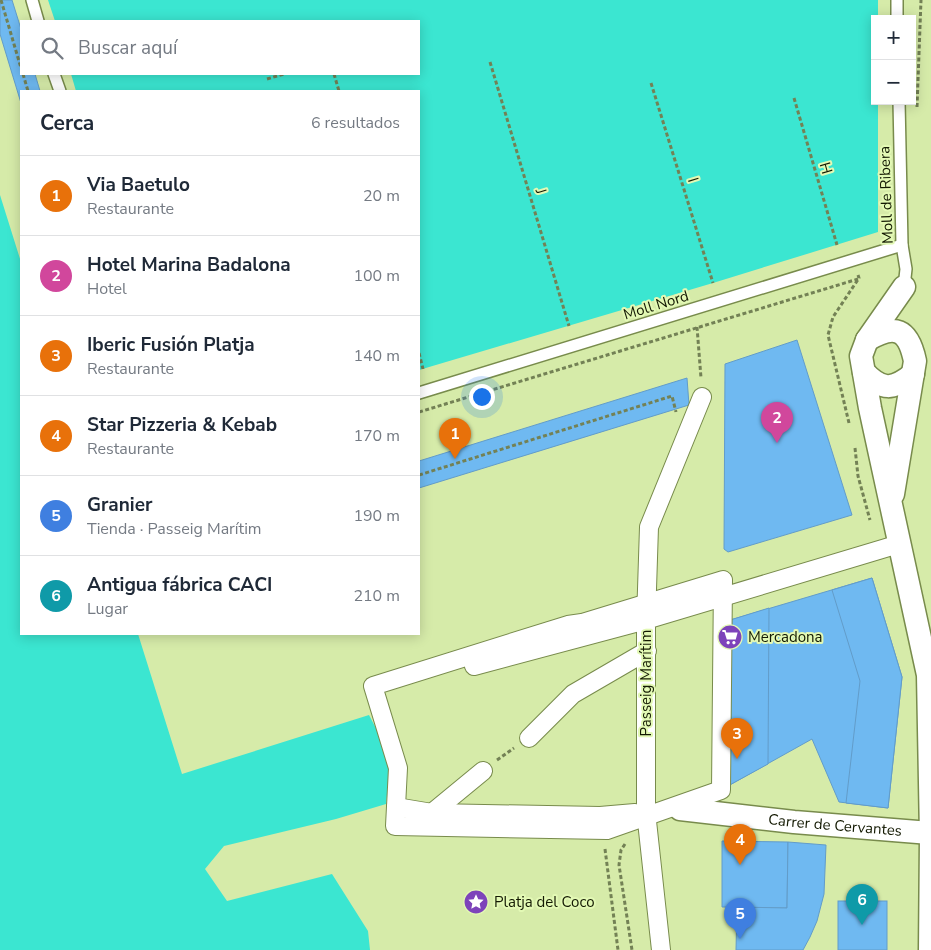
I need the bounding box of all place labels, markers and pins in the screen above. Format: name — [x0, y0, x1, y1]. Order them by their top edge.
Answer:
pin: 2 — [761, 402, 793, 443]
pin: 1 — [439, 418, 471, 459]
supermarket icon: Mercadona — [717, 624, 743, 650]
place label: Mercadona — [748, 627, 822, 647]
pin: 3 — [721, 718, 753, 759]
pin: 4 — [724, 824, 756, 865]
pin: 6 — [846, 884, 878, 925]
place icon: Platja del Coco — [463, 889, 489, 915]
place label: Platja del Coco — [494, 892, 595, 912]
pin: 5 — [724, 898, 756, 939]

